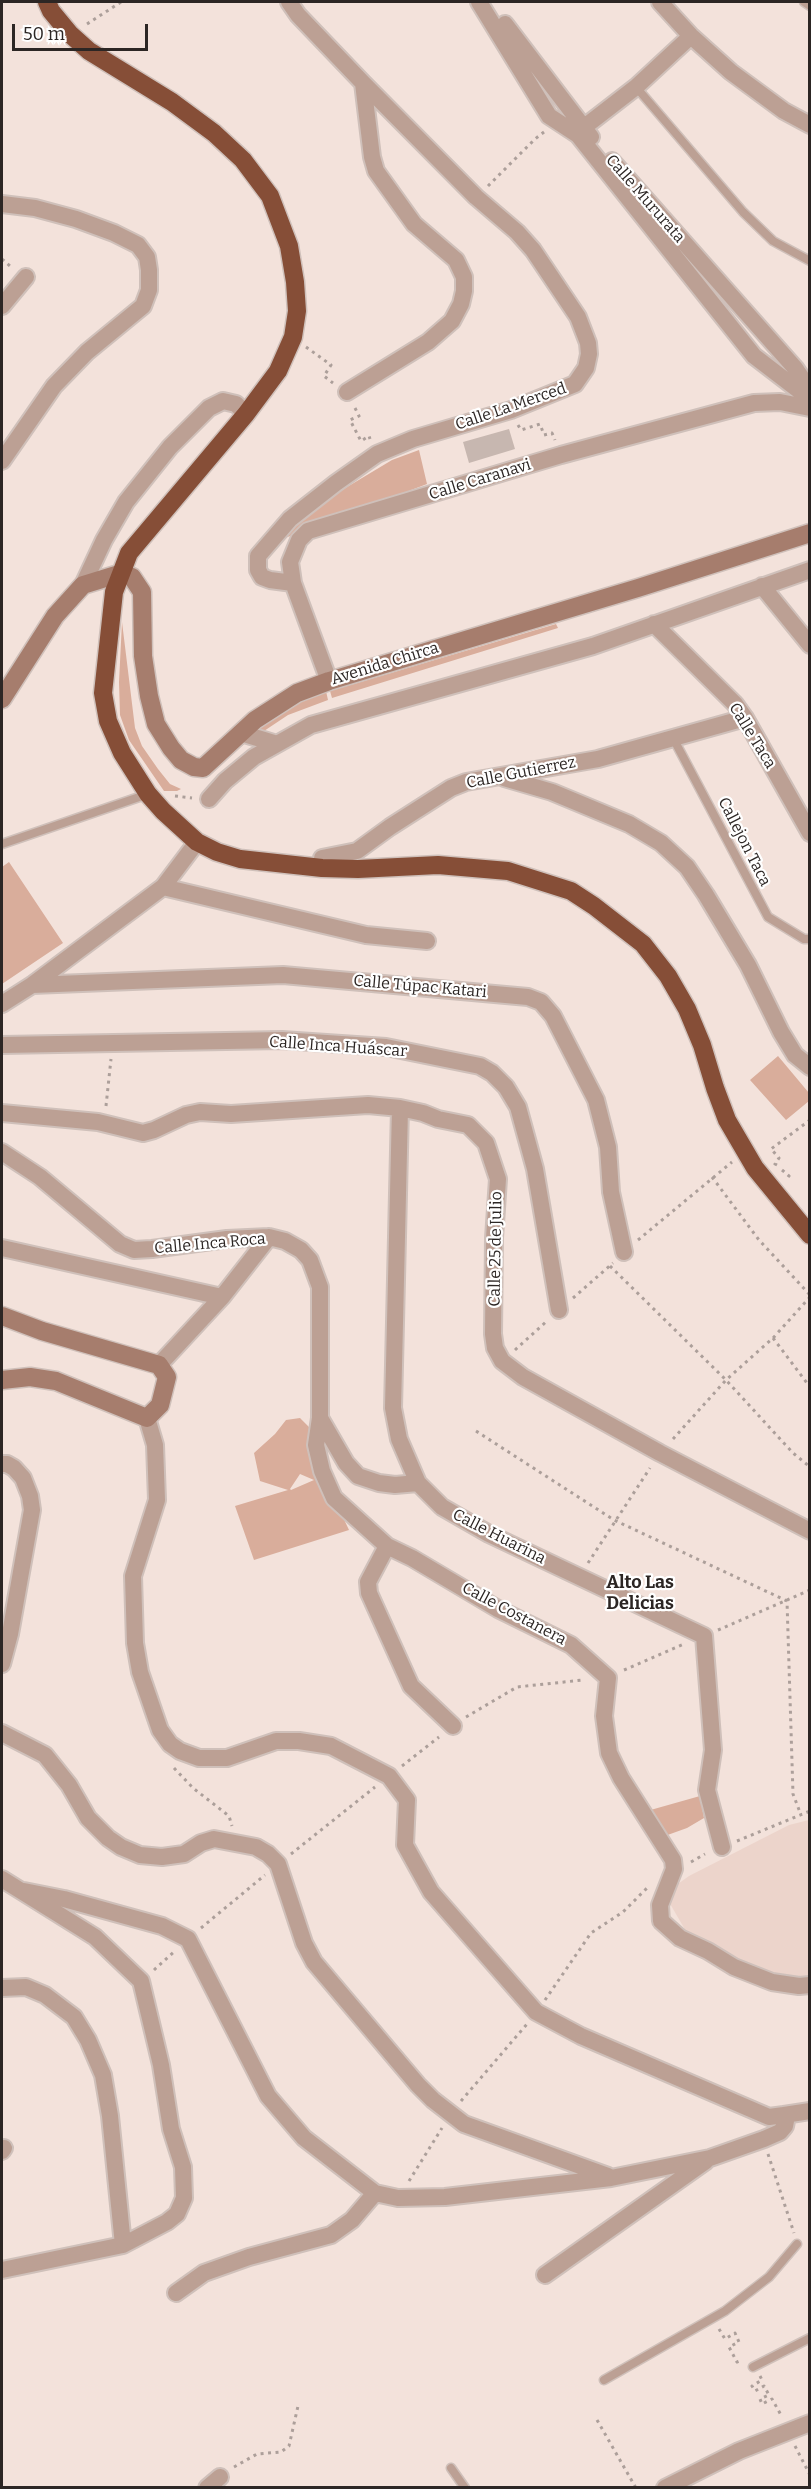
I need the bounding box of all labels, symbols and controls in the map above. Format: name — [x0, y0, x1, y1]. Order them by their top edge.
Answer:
scale bar — [15, 12, 152, 50]
text: 50 m — [23, 23, 65, 45]
street label: Calle Mururata — [601, 151, 689, 247]
street label: Calle La Merced — [453, 379, 569, 435]
street label: Calle Caranavi — [427, 455, 533, 505]
street label: Avenida Chirca — [329, 639, 441, 689]
street label: Calle Taca — [724, 700, 780, 772]
street label: Calle Gutierrez — [465, 753, 577, 793]
street label: Callejon Taca — [713, 794, 775, 890]
street label: Calle Túpac Katari — [352, 972, 488, 1002]
street label: Calle Inca Huáscar — [268, 1033, 408, 1061]
street label: Calle 25 de Julio — [485, 1191, 507, 1307]
street label: Calle Inca Roca — [154, 1230, 266, 1258]
street label: Calle Huarina — [449, 1505, 549, 1569]
district label: Alto Las Delicias — [606, 1572, 674, 1614]
street label: Calle Costanera — [459, 1578, 569, 1650]

